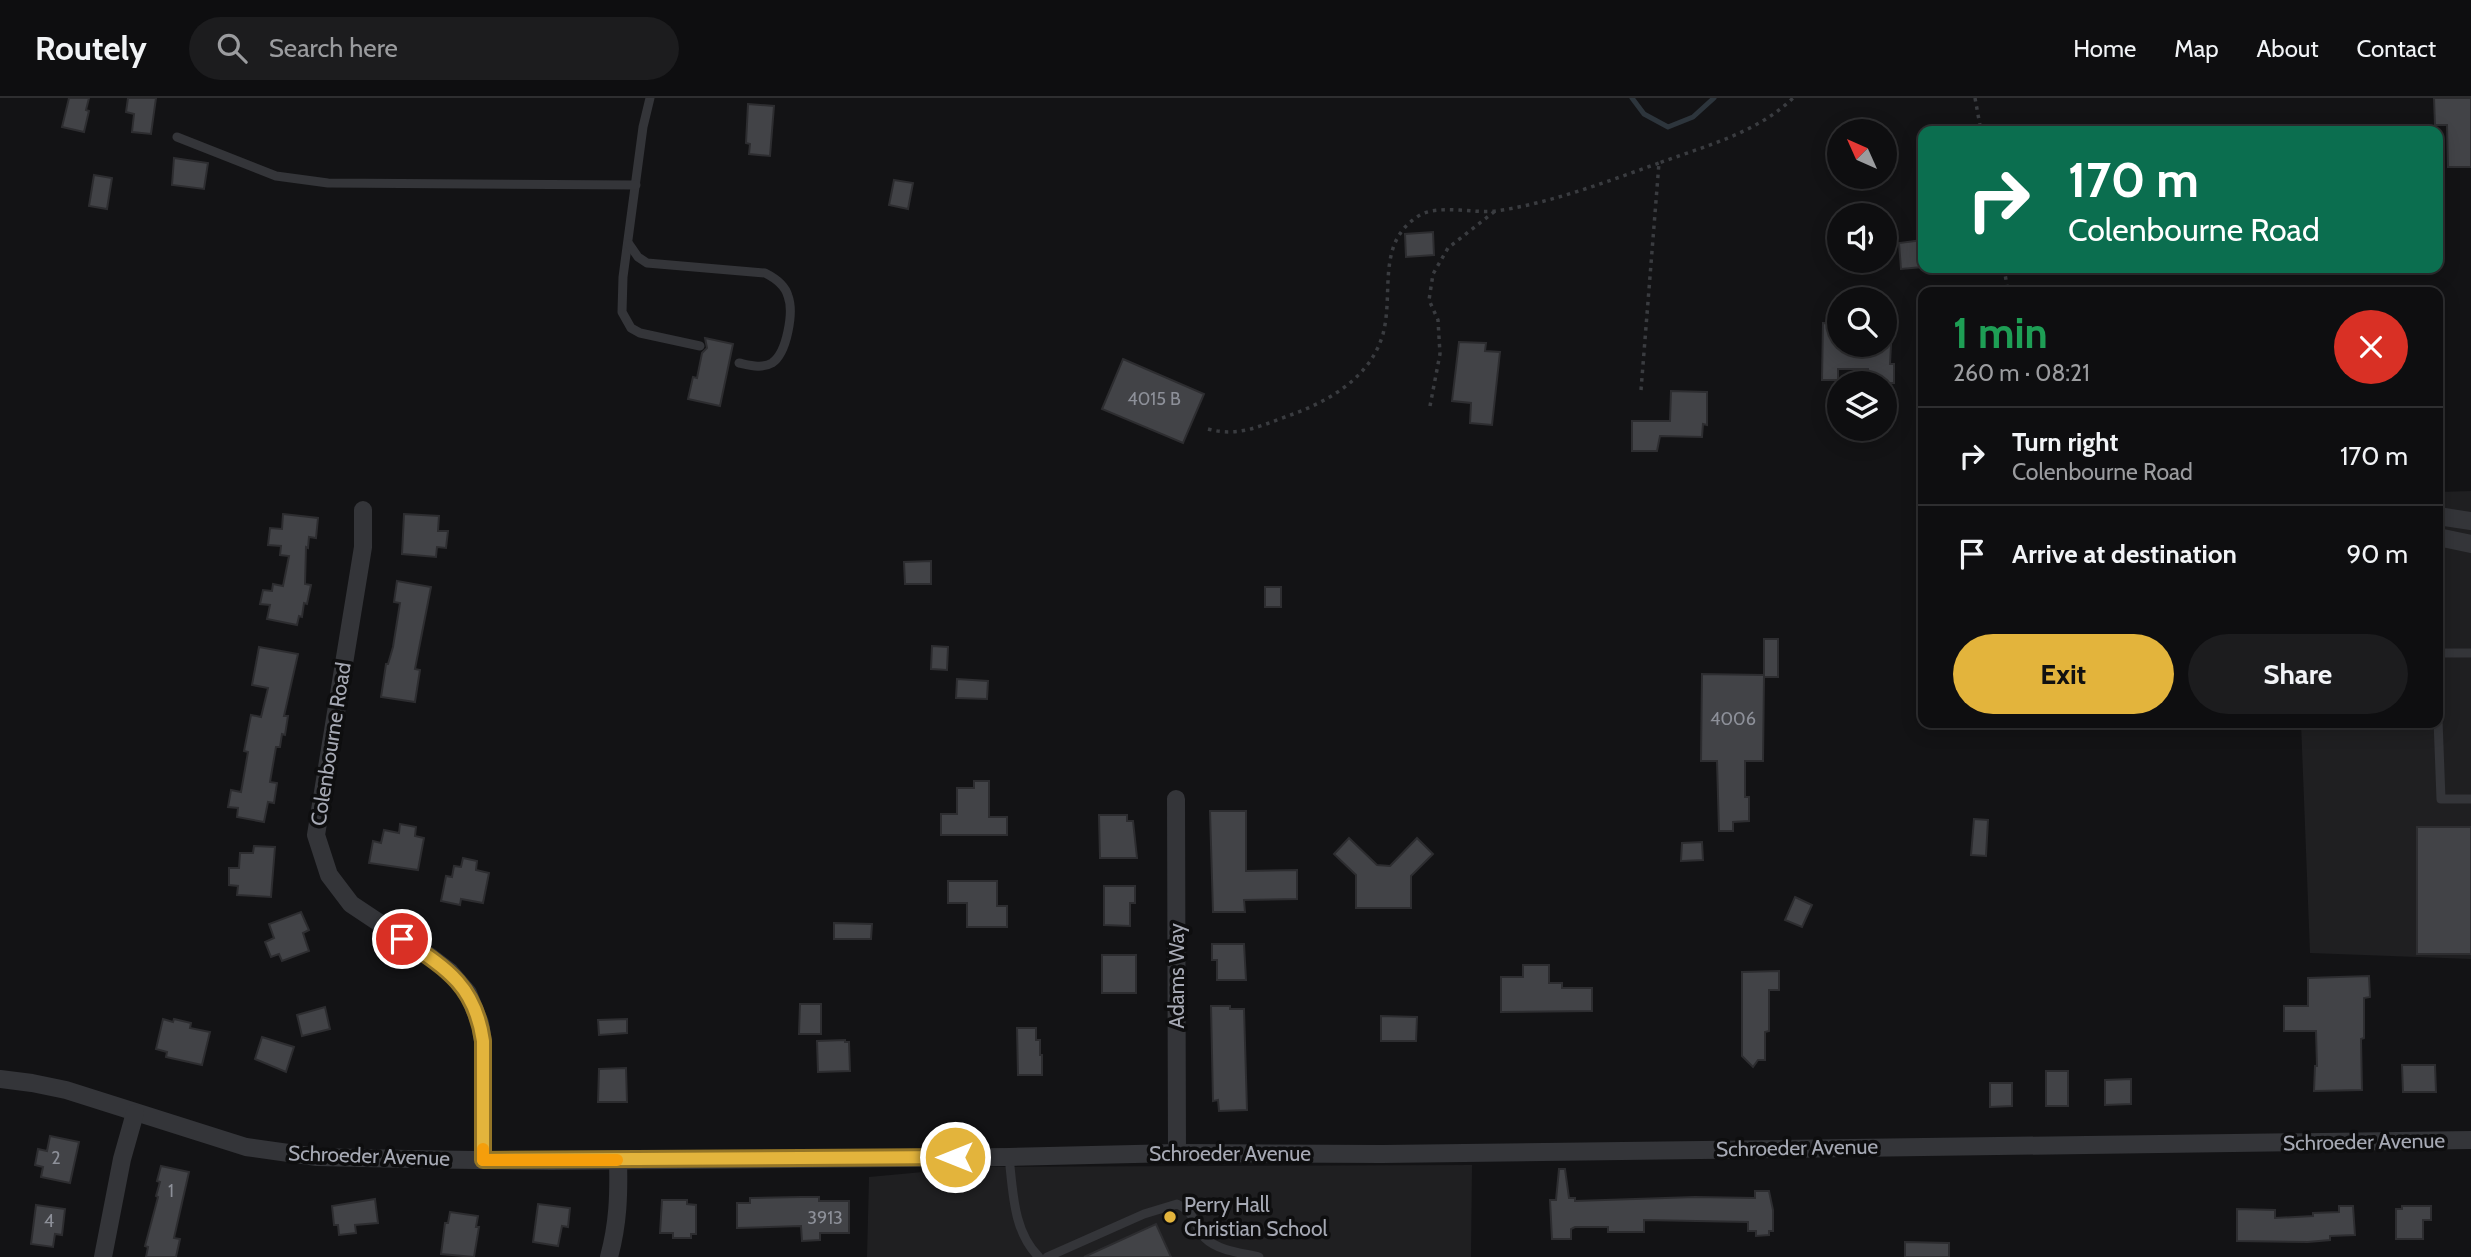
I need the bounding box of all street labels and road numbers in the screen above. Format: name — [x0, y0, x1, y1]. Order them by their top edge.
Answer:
street label: Colenbourne Road — [305, 660, 356, 827]
street label: Adams Way — [1164, 923, 1189, 1029]
street label: Schroeder Avenue — [2283, 1128, 2446, 1155]
street label: Schroeder Avenue — [1716, 1134, 1879, 1161]
street label: Schroeder Avenue — [288, 1140, 451, 1171]
street label: Schroeder Avenue — [1149, 1141, 1311, 1166]

